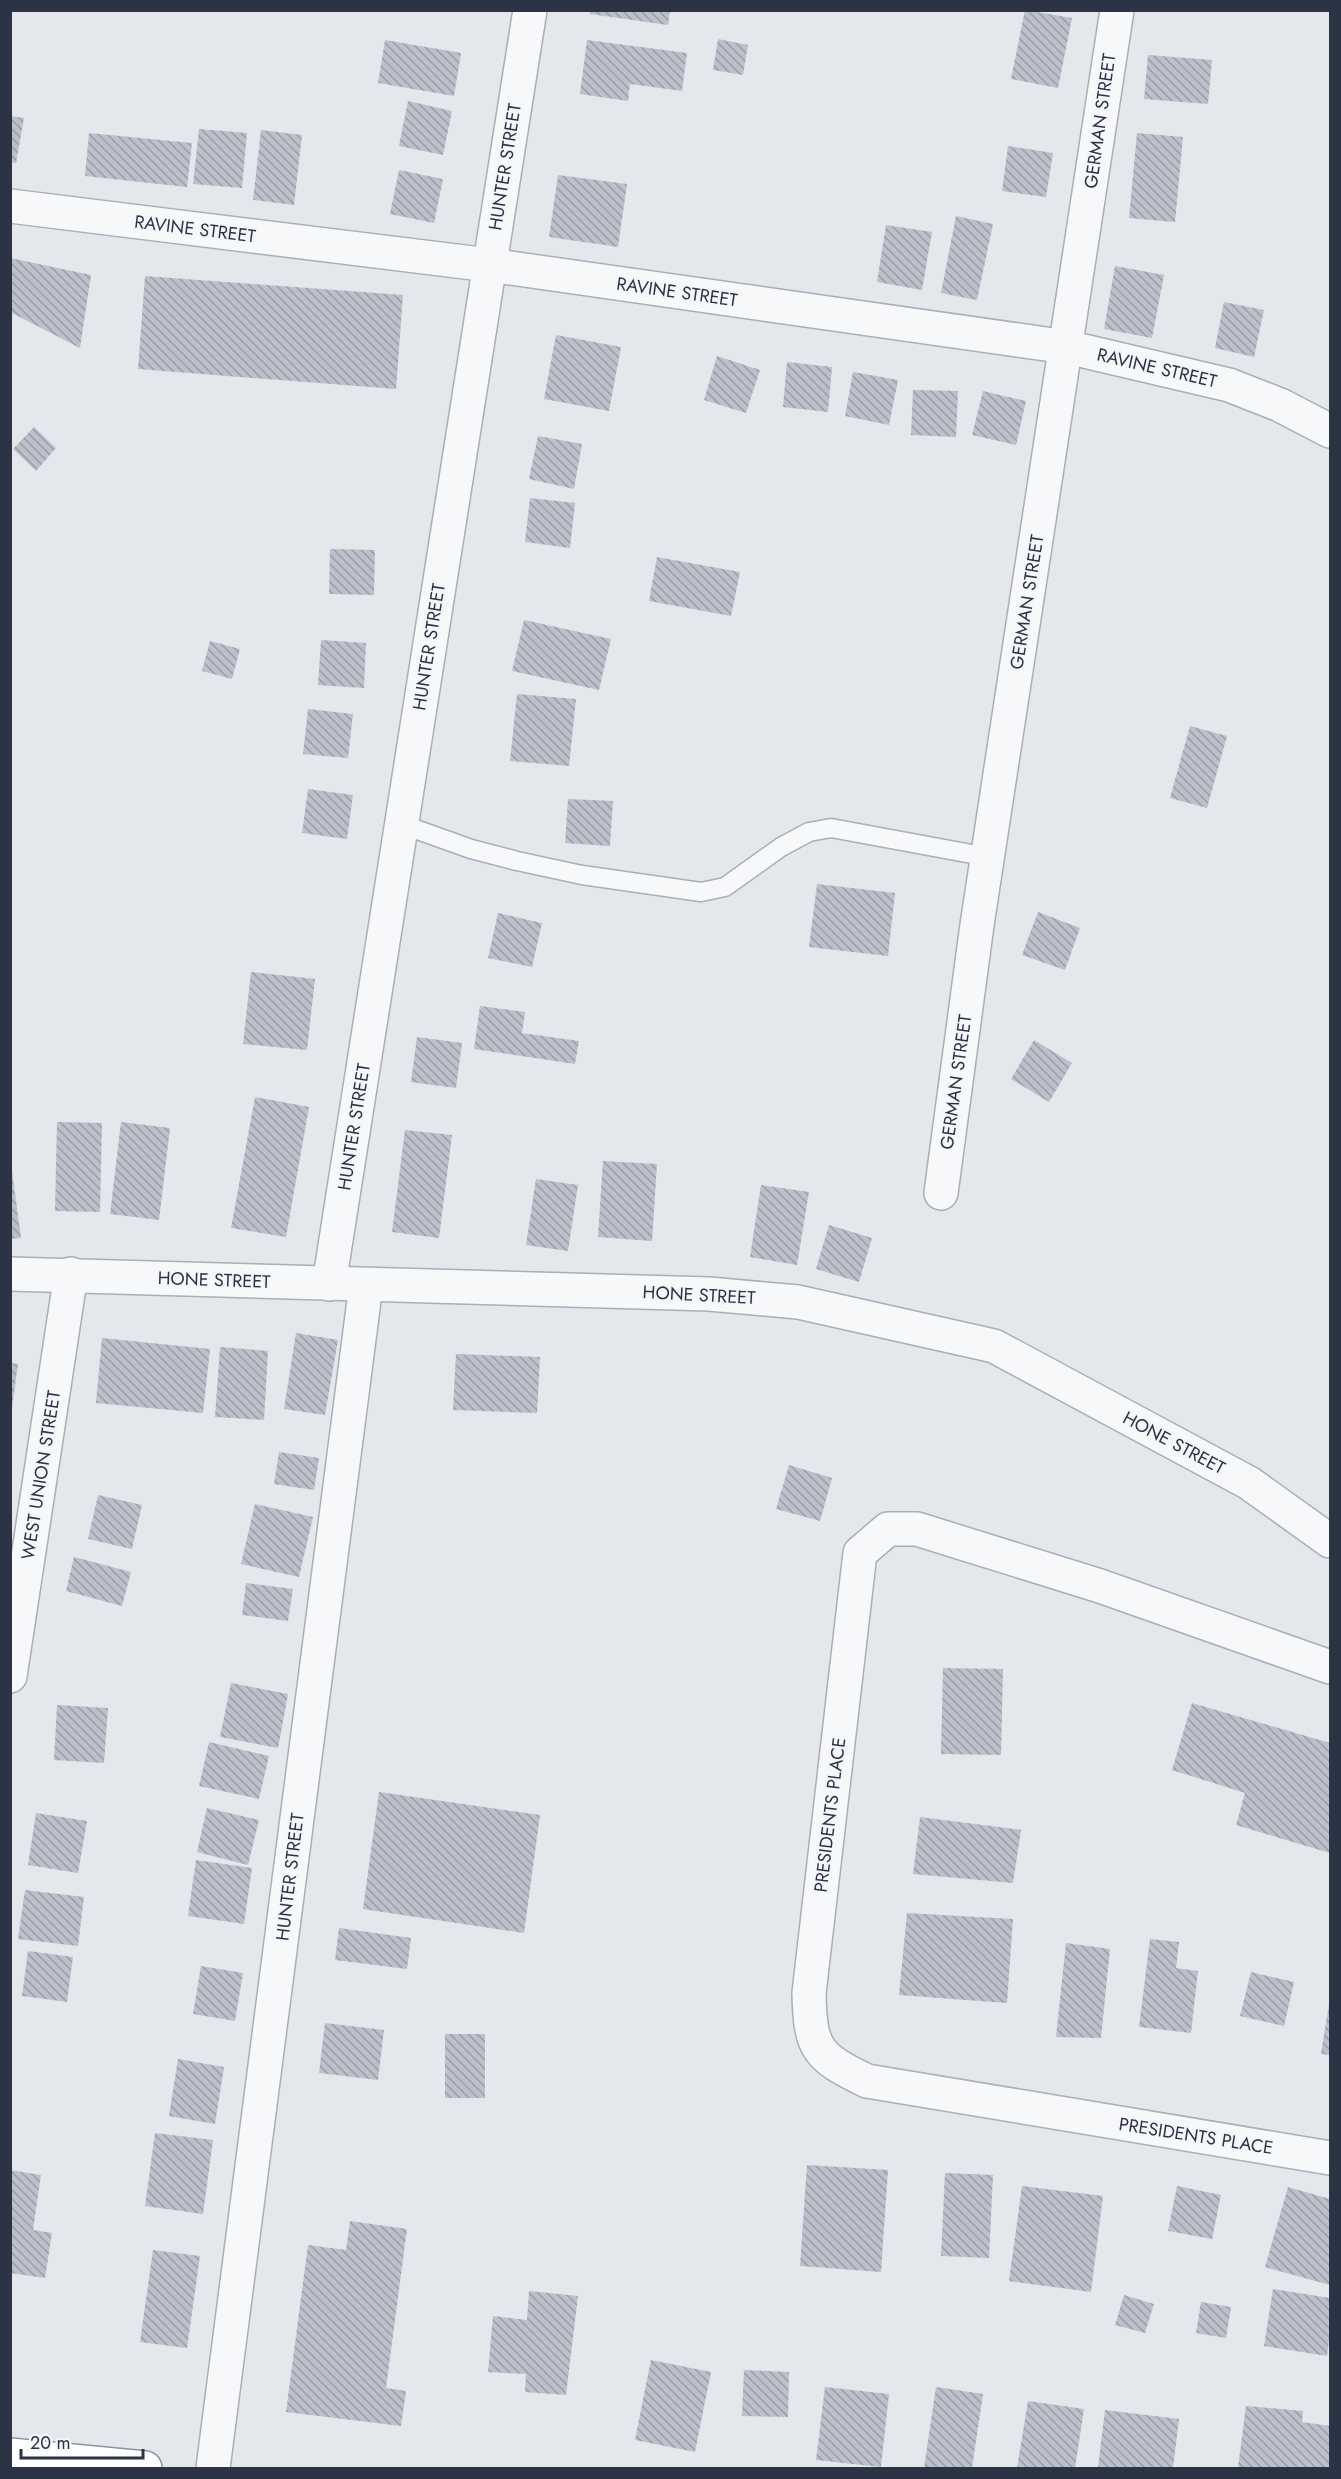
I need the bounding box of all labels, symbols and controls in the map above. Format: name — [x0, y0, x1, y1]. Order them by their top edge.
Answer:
street label: GERMAN STREET — [1078, 51, 1122, 190]
street label: HUNTER STREET — [482, 101, 528, 232]
street label: RAVINE STREET — [133, 209, 258, 249]
street label: RAVINE STREET — [615, 271, 740, 313]
street label: RAVINE STREET — [1095, 342, 1220, 395]
street label: GERMAN STREET — [1004, 532, 1051, 671]
street label: HUNTER STREET — [406, 581, 452, 712]
street label: GERMAN STREET — [934, 1012, 978, 1151]
street label: HUNTER STREET — [331, 1061, 377, 1192]
street label: HONE STREET — [157, 1265, 271, 1295]
street label: HONE STREET — [642, 1279, 757, 1311]
street label: WEST UNION STREET — [15, 1388, 67, 1562]
street label: HONE STREET — [1118, 1405, 1230, 1481]
street label: PRESIDENTS PLACE — [808, 1736, 852, 1894]
street label: HUNTER STREET — [269, 1811, 311, 1942]
street label: PRESIDENTS PLACE — [1117, 2111, 1275, 2161]
scale bar — [21, 2422, 142, 2460]
text: 20 m — [30, 2430, 70, 2456]

